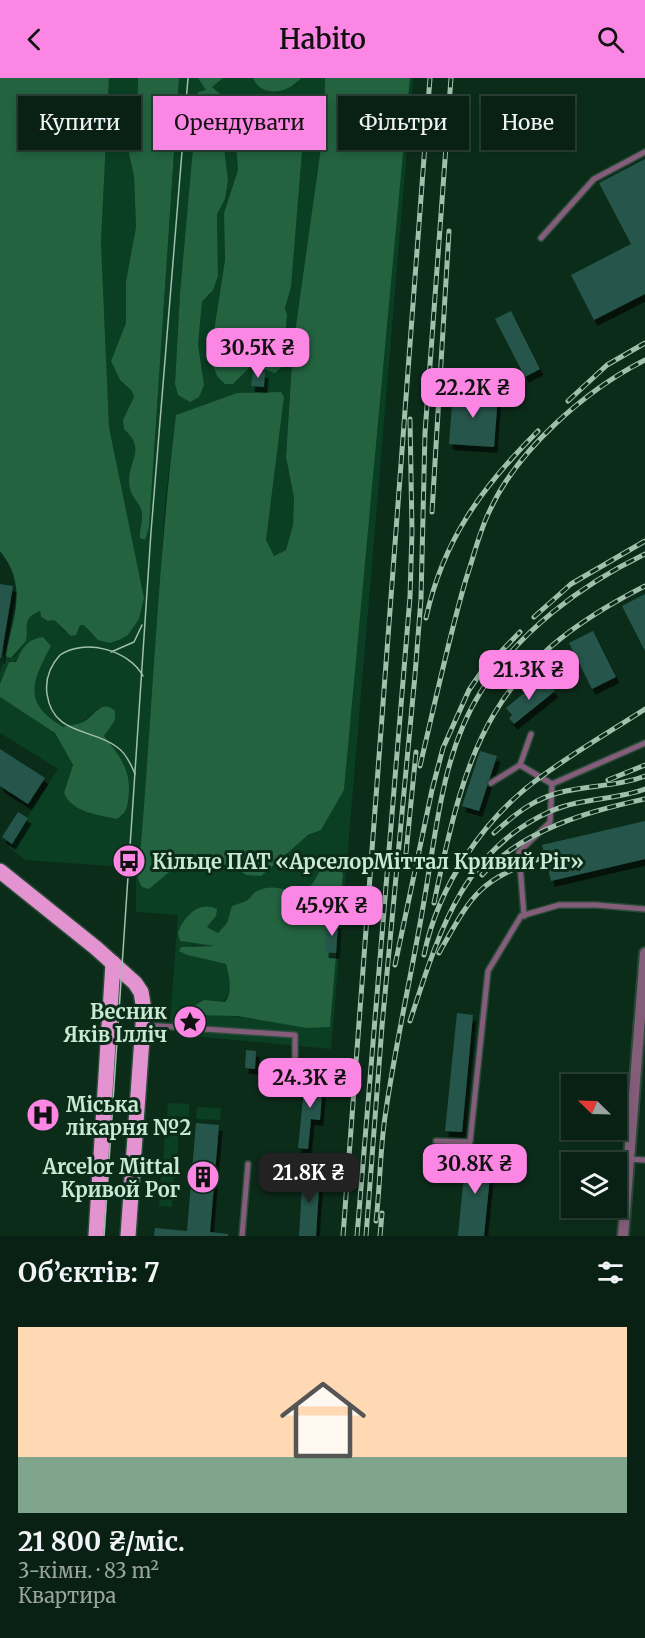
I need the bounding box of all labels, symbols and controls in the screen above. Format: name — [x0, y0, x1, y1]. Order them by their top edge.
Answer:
text: Habito — [279, 22, 366, 56]
icon: back — [18, 23, 51, 56]
icon: search — [594, 23, 627, 56]
chip: Купити — [18, 96, 141, 150]
chip: Орендувати — [153, 96, 326, 150]
chip: Фільтри — [338, 96, 469, 150]
chip: Нове — [481, 96, 575, 150]
pin: 30.5K ₴ — [203, 328, 313, 379]
text: 30.5K ₴ — [220, 335, 296, 360]
pin: 22.2K ₴ — [418, 368, 528, 419]
text: 22.2K ₴ — [435, 375, 511, 400]
pin: 21.3K ₴ — [474, 650, 584, 701]
text: 21.3K ₴ — [493, 657, 565, 682]
bus stop icon: Кільце ПАТ «АрселорМіттал Кривий Ріг» — [111, 843, 147, 879]
place label: Кільце ПАТ «АрселорМіттал Кривий Ріг» — [152, 849, 584, 874]
pin: 45.9K ₴ — [277, 886, 387, 937]
text: 45.9K ₴ — [295, 893, 369, 918]
place label: Весник Яків Ілліч — [63, 999, 168, 1047]
place icon: Весник Яків Ілліч — [172, 1004, 208, 1040]
pin: 24.3K ₴ — [255, 1058, 365, 1109]
text: 24.3K ₴ — [272, 1065, 348, 1090]
north arrow — [561, 1074, 627, 1140]
map controls — [561, 1074, 627, 1218]
place label: Міська лікарня №2 — [66, 1092, 191, 1140]
hospital icon: Міська лікарня №2 — [25, 1097, 61, 1133]
pin: 30.8K ₴ — [420, 1144, 530, 1195]
text: 30.8K ₴ — [437, 1151, 513, 1176]
button: layers — [561, 1152, 627, 1218]
pin: 21.8K ₴ — [254, 1153, 364, 1204]
place label: Arcelor Mittal Кривой Рог — [42, 1154, 180, 1202]
building icon: Arcelor Mittal Кривой Рог — [185, 1159, 221, 1195]
text: 21.8K ₴ — [272, 1160, 346, 1185]
text: Об’єктів: 7 — [18, 1256, 160, 1289]
icon: filters — [594, 1256, 627, 1289]
icon: home — [269, 1366, 377, 1474]
text: 21 800 ₴/міс. — [18, 1525, 185, 1558]
text: 3-кімн. · 83 m² — [18, 1558, 159, 1583]
text: Квартира — [18, 1583, 116, 1608]

